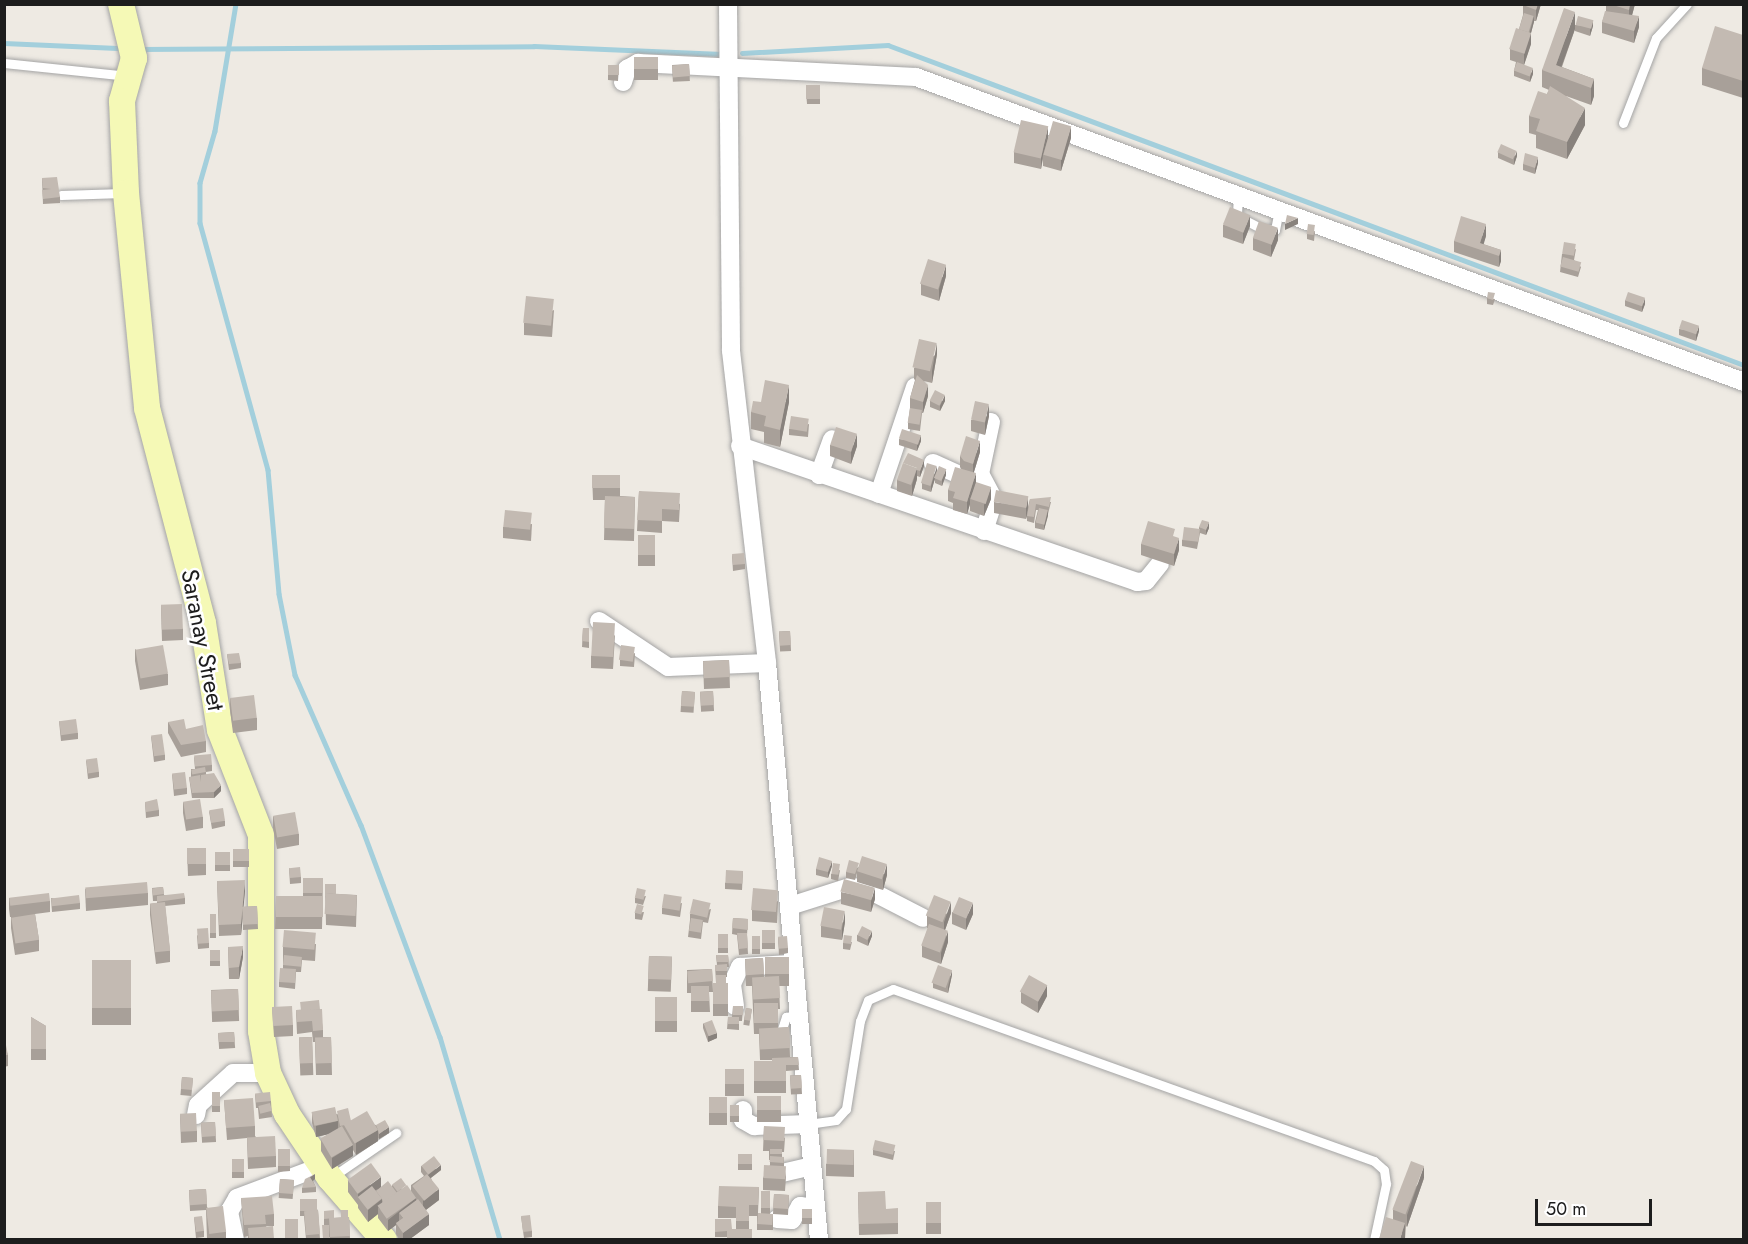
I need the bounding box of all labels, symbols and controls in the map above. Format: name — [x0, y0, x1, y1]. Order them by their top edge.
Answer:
street label: Saranay Street — [175, 567, 231, 713]
scale bar — [1538, 1187, 1655, 1225]
text: 50 m — [1546, 1196, 1586, 1222]

